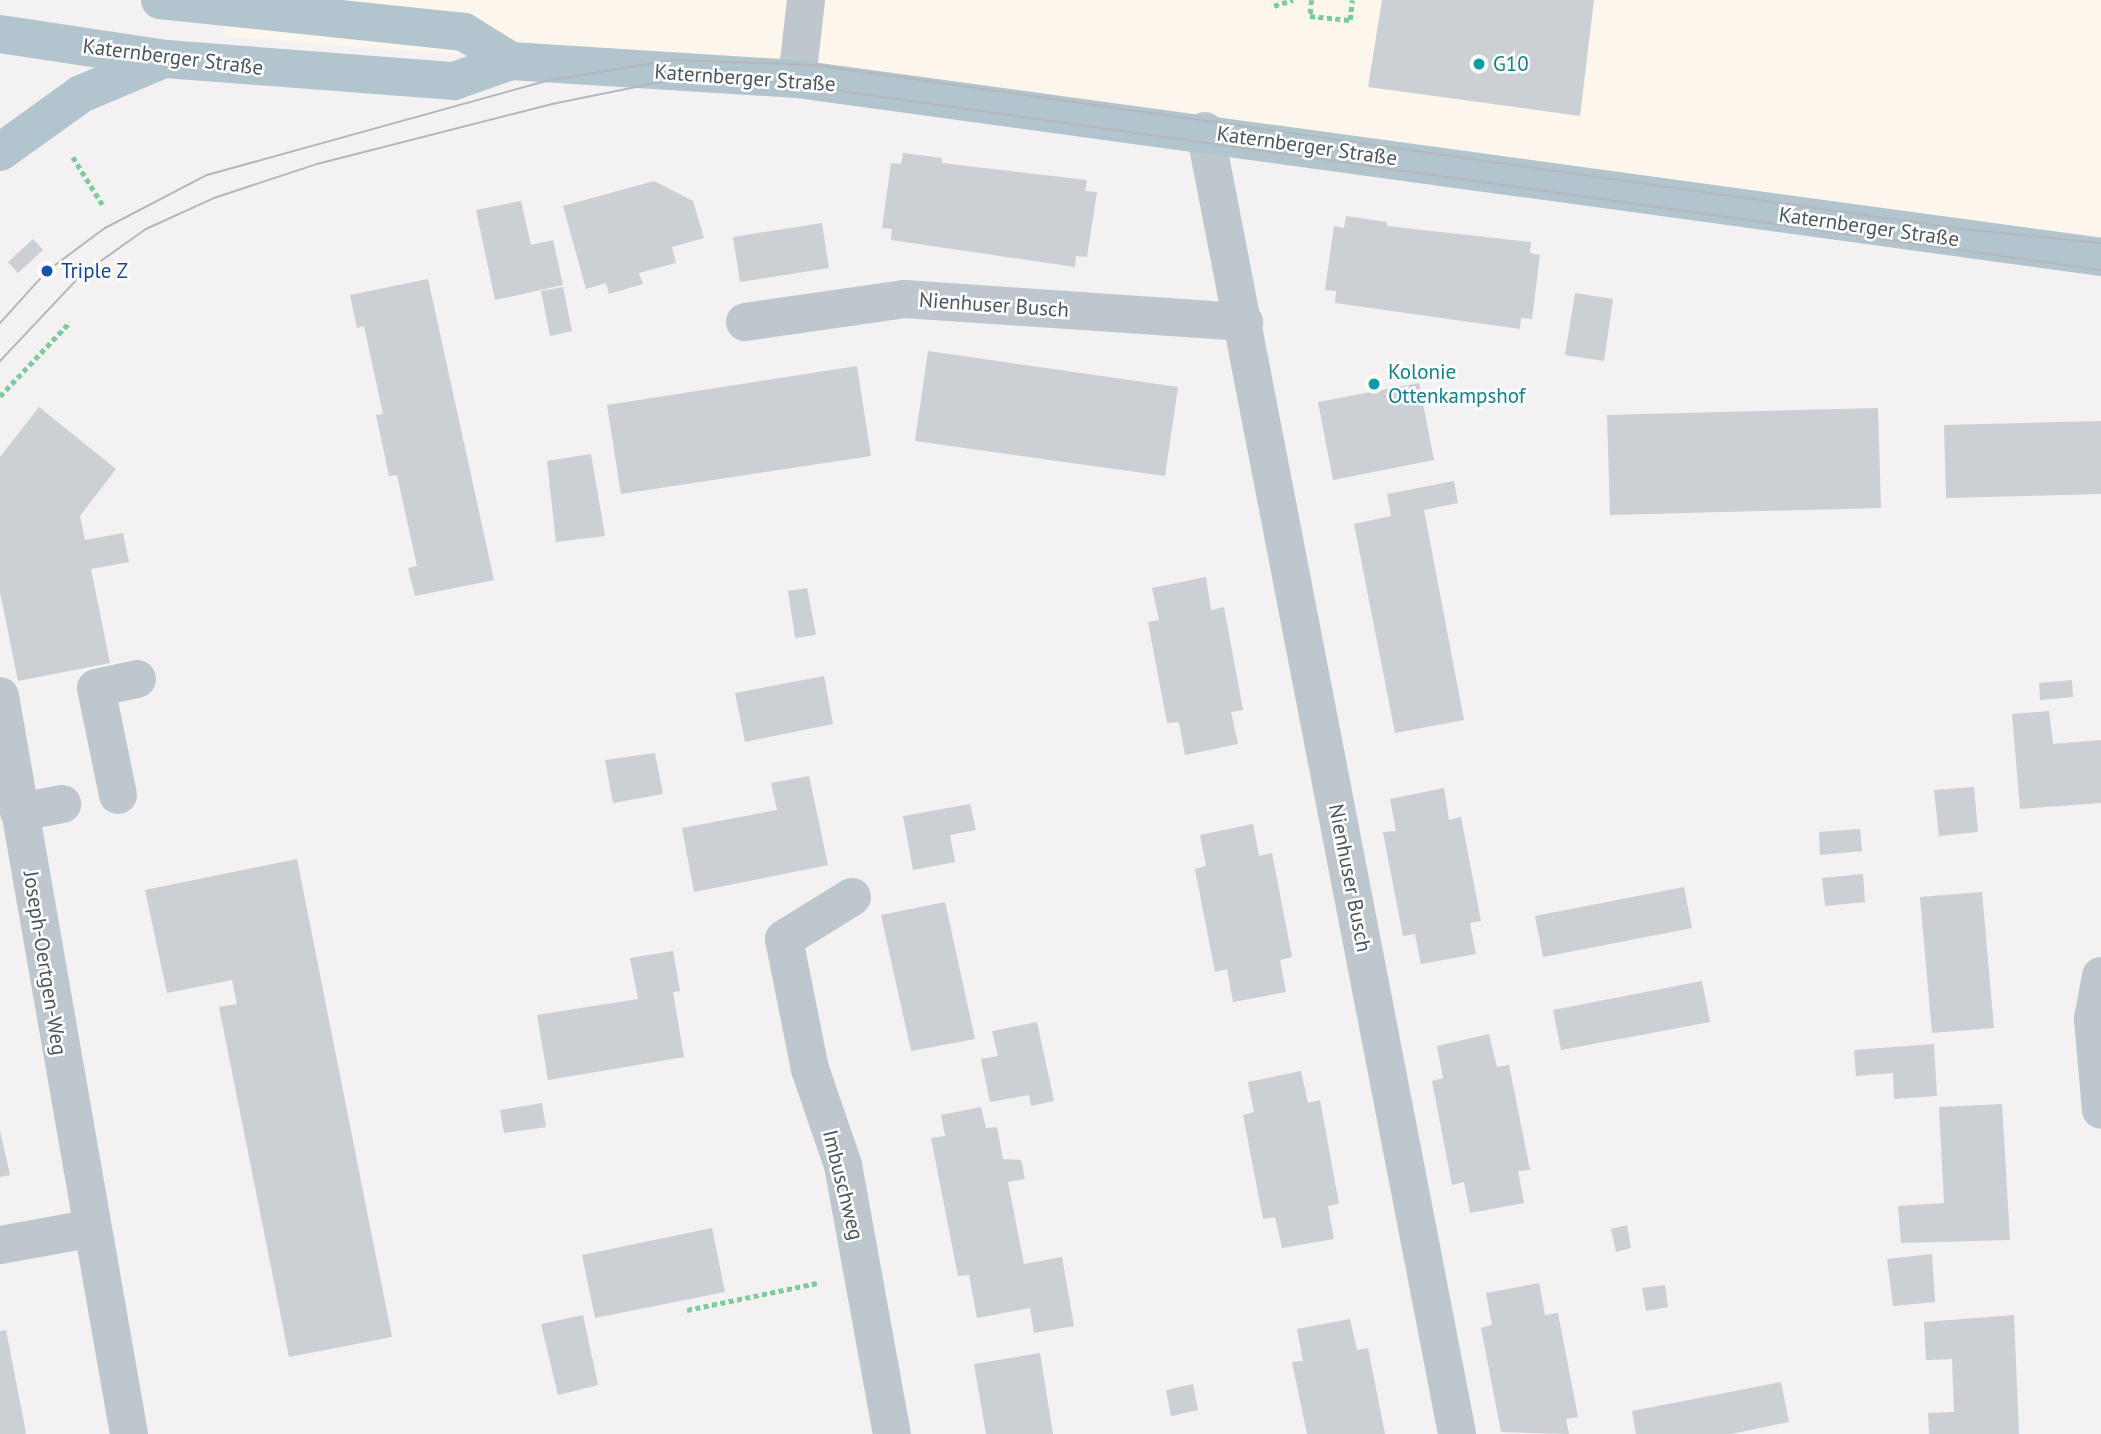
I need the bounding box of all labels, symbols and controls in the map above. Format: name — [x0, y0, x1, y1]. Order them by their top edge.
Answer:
street label: Katernberger Straße — [81, 33, 265, 81]
place label: G10 — [1493, 51, 1529, 77]
marker: G10 — [1471, 56, 1487, 72]
street label: Katernberger Straße — [654, 59, 836, 97]
street label: Katernberger Straße — [1215, 121, 1399, 171]
street label: Katernberger Straße — [1777, 202, 1961, 252]
place label: Triple Z — [61, 258, 128, 284]
marker: Triple Z — [39, 263, 55, 279]
street label: Nienhuser Busch — [918, 287, 1070, 323]
place label: Kolonie Ottenkampshof — [1388, 359, 1525, 409]
marker: Kolonie Ottenkampshof — [1366, 376, 1382, 392]
street label: Nienhuser Busch — [1323, 802, 1377, 954]
street label: Joseph-Oertgen-Weg — [18, 869, 72, 1057]
street label: Imbuschweg — [817, 1127, 869, 1243]

